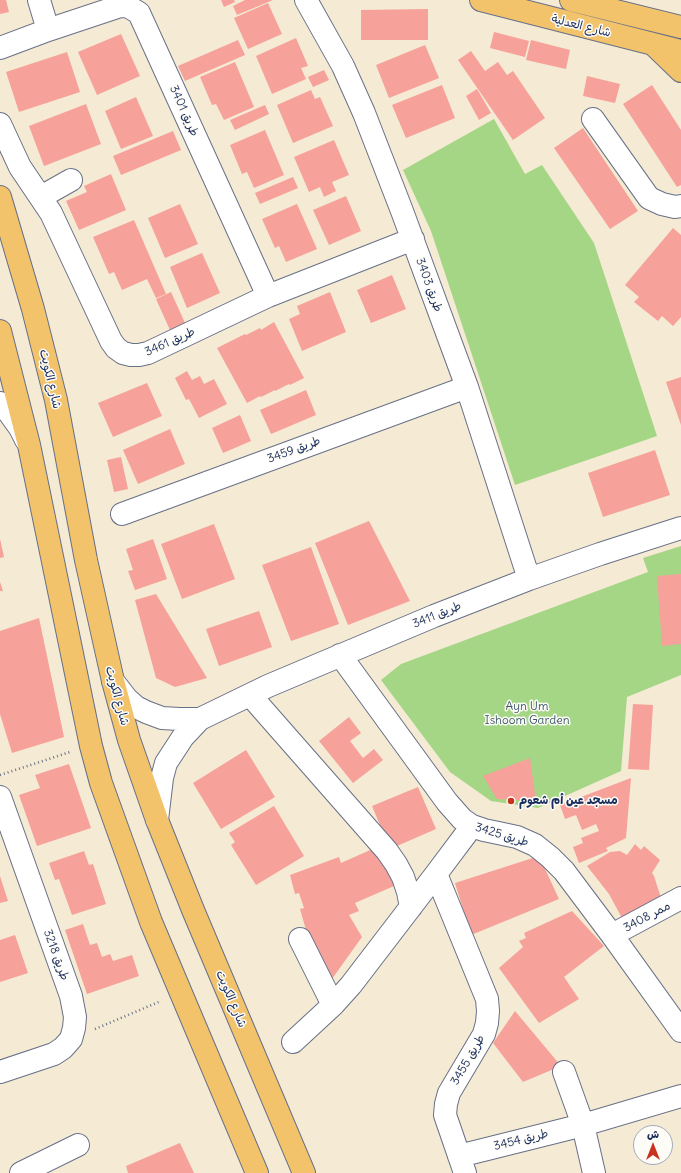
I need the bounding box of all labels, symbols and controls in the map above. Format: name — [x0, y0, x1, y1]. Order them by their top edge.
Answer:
street label: شارع العدلية — [550, 12, 612, 40]
street label: طريق 3401 — [166, 83, 202, 139]
street label: طريق 3403 — [413, 256, 445, 314]
street label: طريق 3461 — [143, 325, 197, 359]
street label: شارع الكويت — [36, 348, 64, 410]
street label: طريق 3459 — [265, 434, 323, 466]
street label: طريق 3411 — [411, 599, 463, 631]
street label: شارع الكويت — [102, 665, 132, 727]
park label: Ayn Um Ishoom Garden — [484, 700, 570, 728]
place label: مسجد عين أم شعوم — [519, 794, 618, 808]
marker: مسجد عين أم شعوم — [506, 796, 516, 806]
street label: طريق 3425 — [473, 820, 531, 850]
street label: ممر 3408 — [621, 899, 673, 935]
street label: طريق 3218 — [40, 928, 72, 982]
street label: شارع الكويت — [213, 968, 249, 1030]
street label: طريق 3455 — [448, 1032, 488, 1088]
north arrow — [633, 1125, 673, 1165]
street label: طريق 3454 — [492, 1126, 550, 1154]
text: ش — [647, 1127, 659, 1141]

